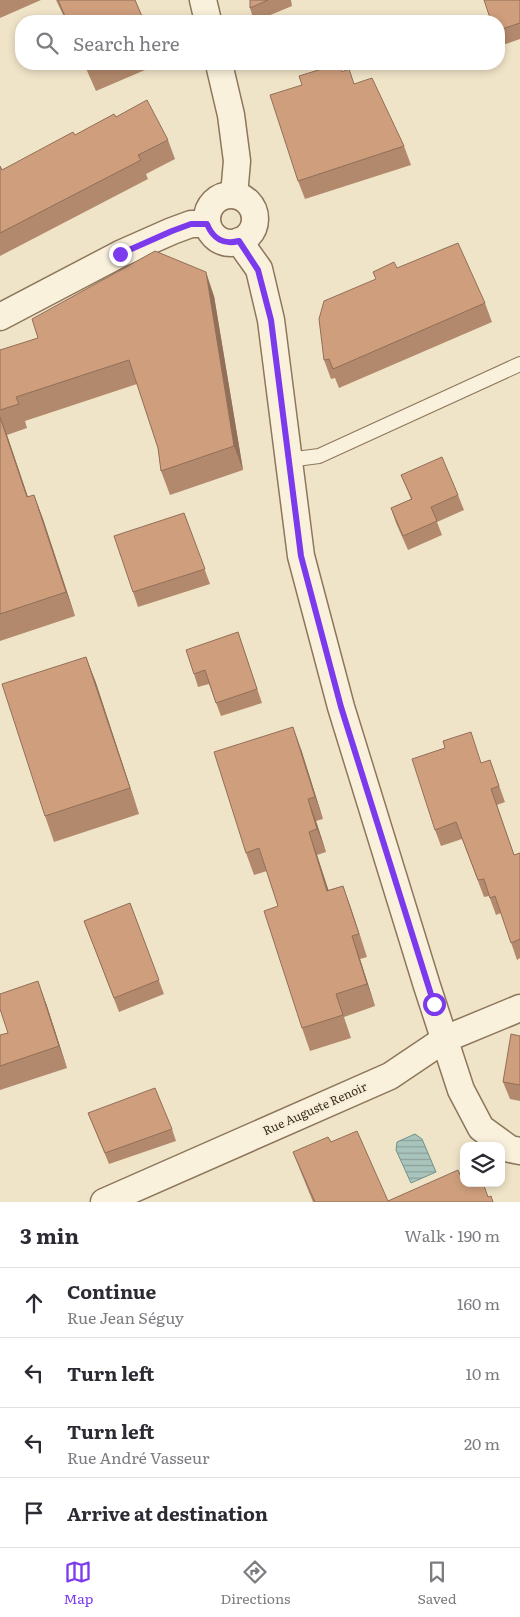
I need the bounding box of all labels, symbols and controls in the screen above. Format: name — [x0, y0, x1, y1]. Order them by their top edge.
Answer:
search box — [15, 15, 505, 70]
icon: search — [33, 29, 61, 57]
text: Search here — [73, 29, 180, 57]
route end — [109, 243, 132, 266]
route start — [423, 993, 446, 1016]
street label: Rue Auguste Renoir — [260, 1077, 370, 1139]
map controls — [460, 1142, 505, 1187]
button: layers — [460, 1142, 505, 1187]
text: 3 min — [20, 1219, 79, 1250]
text: Walk · 190 m — [404, 1223, 500, 1247]
text: Continue — [67, 1277, 156, 1305]
icon: ahead — [20, 1289, 48, 1317]
text: 160 m — [457, 1291, 500, 1315]
text: Rue Jean Séguy — [67, 1305, 184, 1329]
icon: left — [20, 1359, 48, 1387]
text: Turn left — [67, 1359, 154, 1387]
text: 10 m — [466, 1361, 500, 1385]
text: Turn left — [67, 1417, 154, 1445]
icon: left — [20, 1429, 48, 1457]
text: 20 m — [464, 1431, 500, 1455]
text: Rue André Vasseur — [67, 1445, 210, 1469]
icon: arrive — [20, 1499, 48, 1527]
text: Arrive at destination — [67, 1499, 268, 1527]
tab: Map — [64, 1558, 93, 1608]
tab: Directions — [220, 1558, 290, 1608]
tab: Saved — [417, 1558, 456, 1608]

